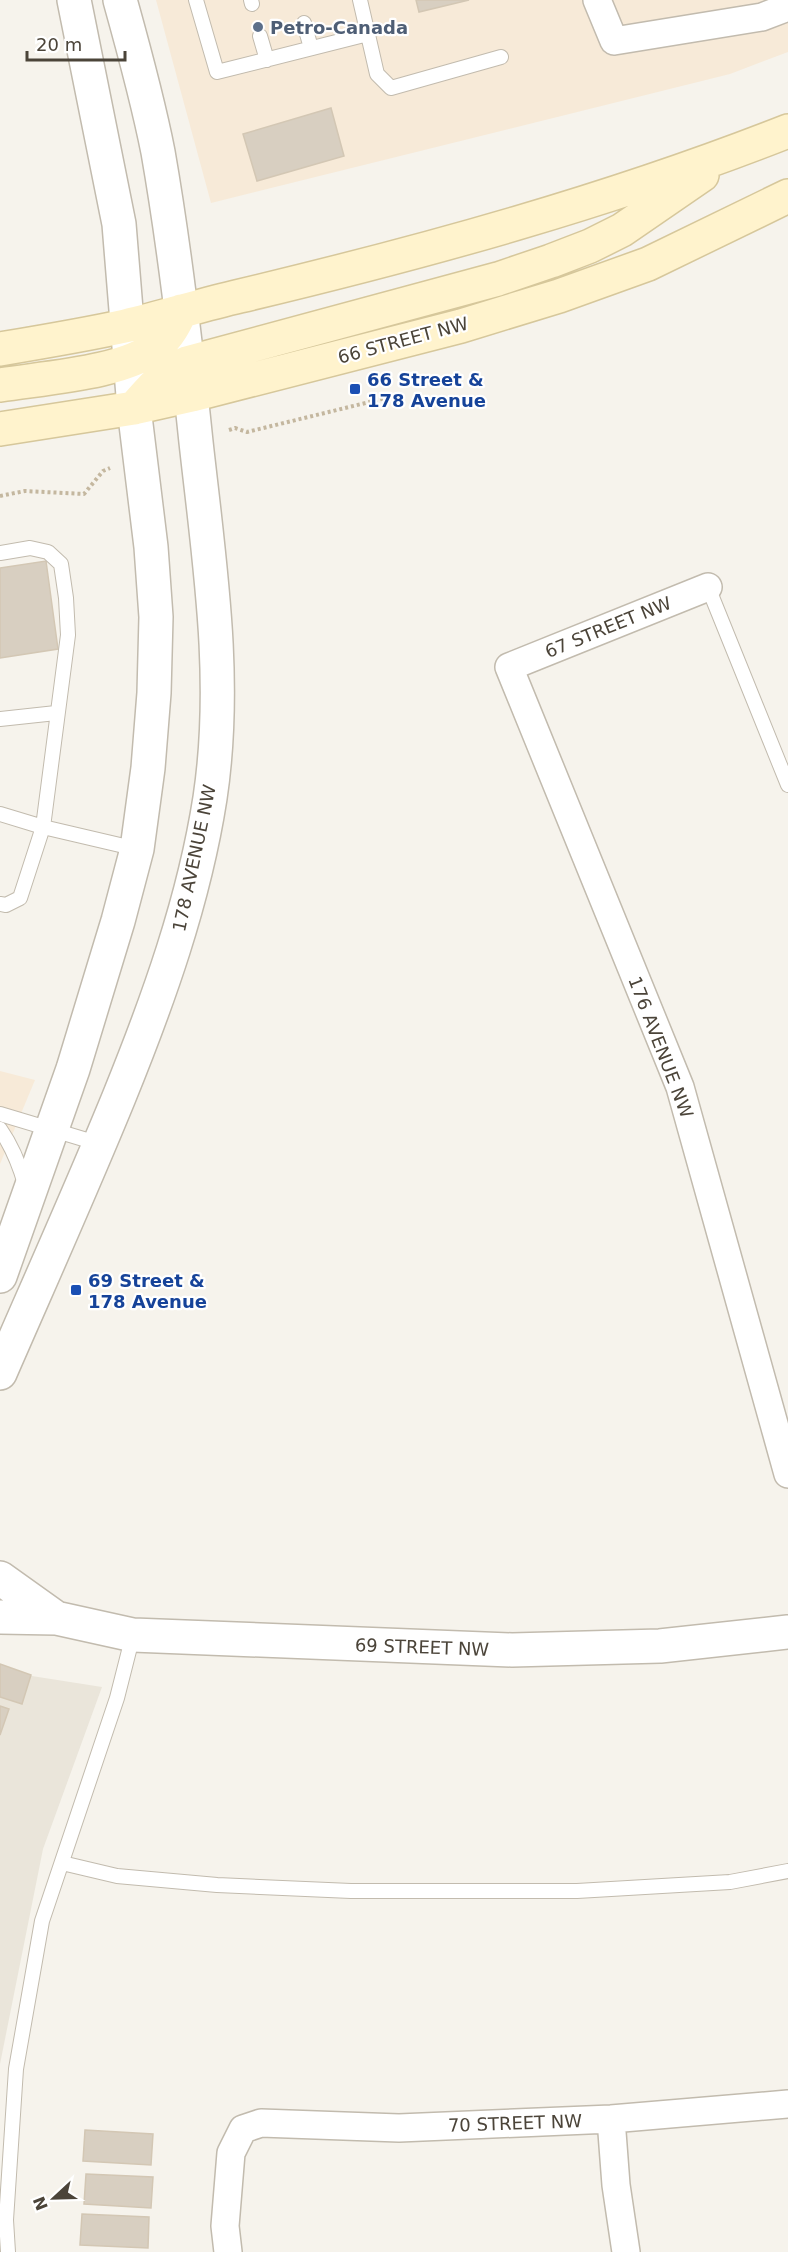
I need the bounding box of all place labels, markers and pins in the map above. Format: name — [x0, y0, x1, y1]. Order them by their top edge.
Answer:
place label: Petro-Canada — [270, 17, 408, 38]
marker: Petro-Canada — [251, 20, 265, 34]
place label: 66 Street & 178 Avenue — [367, 369, 486, 411]
marker: 66 Street & 178 Avenue — [348, 382, 362, 396]
place label: 69 Street & 178 Avenue — [88, 1270, 207, 1312]
marker: 69 Street & 178 Avenue — [69, 1283, 83, 1297]

